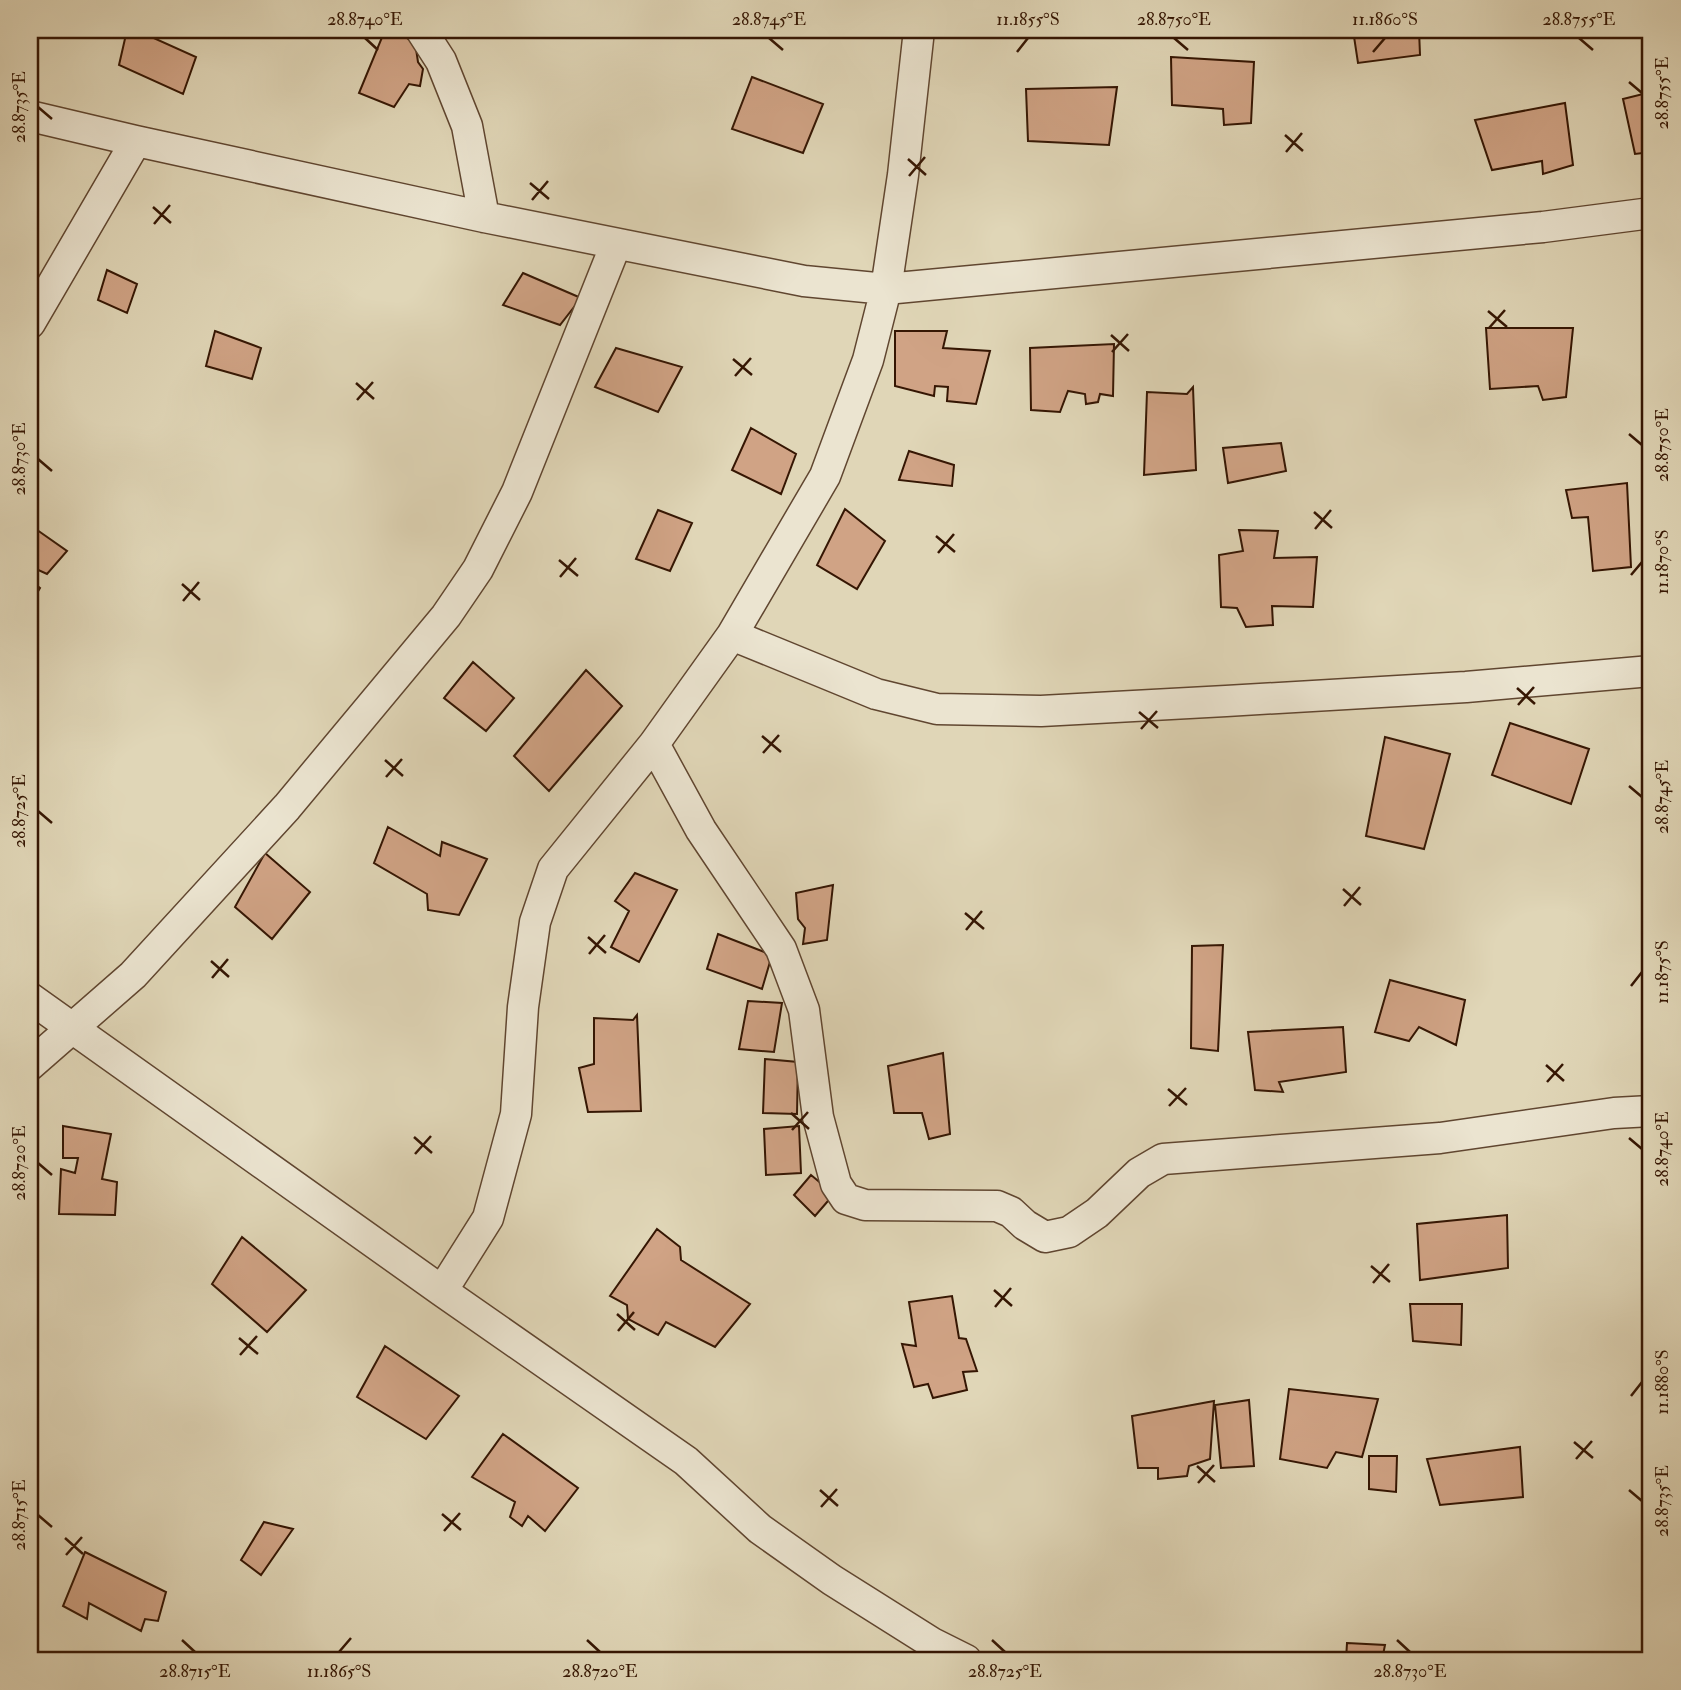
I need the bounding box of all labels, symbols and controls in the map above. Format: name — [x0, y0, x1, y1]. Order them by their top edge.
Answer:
text: 28.8740°E — [327, 8, 403, 31]
text: 28.8745°E — [732, 8, 806, 31]
text: 11.1855°S — [996, 8, 1060, 31]
text: 28.8750°E — [1137, 8, 1211, 31]
text: 11.1860°S — [1352, 8, 1418, 31]
text: 28.8755°E — [1543, 8, 1615, 31]
text: 28.8755°E — [1651, 57, 1674, 129]
text: 28.8735°E — [8, 71, 31, 143]
text: 28.8750°E — [1651, 408, 1674, 482]
text: 28.8730°E — [8, 422, 31, 496]
text: 11.1870°S — [1651, 529, 1674, 595]
text: 28.8745°E — [1651, 760, 1674, 834]
text: 28.8725°E — [8, 774, 31, 848]
text: 11.1875°S — [1651, 940, 1674, 1004]
text: 28.8740°E — [1651, 1111, 1674, 1187]
text: 28.8720°E — [8, 1125, 31, 1201]
text: 11.1880°S — [1651, 1349, 1674, 1415]
text: 28.8735°E — [1651, 1465, 1674, 1537]
text: 28.8715°E — [8, 1479, 31, 1551]
text: 28.8715°E — [159, 1660, 231, 1683]
text: 11.1865°S — [307, 1660, 371, 1683]
text: 28.8720°E — [562, 1660, 638, 1683]
text: 28.8725°E — [968, 1660, 1042, 1683]
text: 28.8730°E — [1373, 1660, 1447, 1683]

